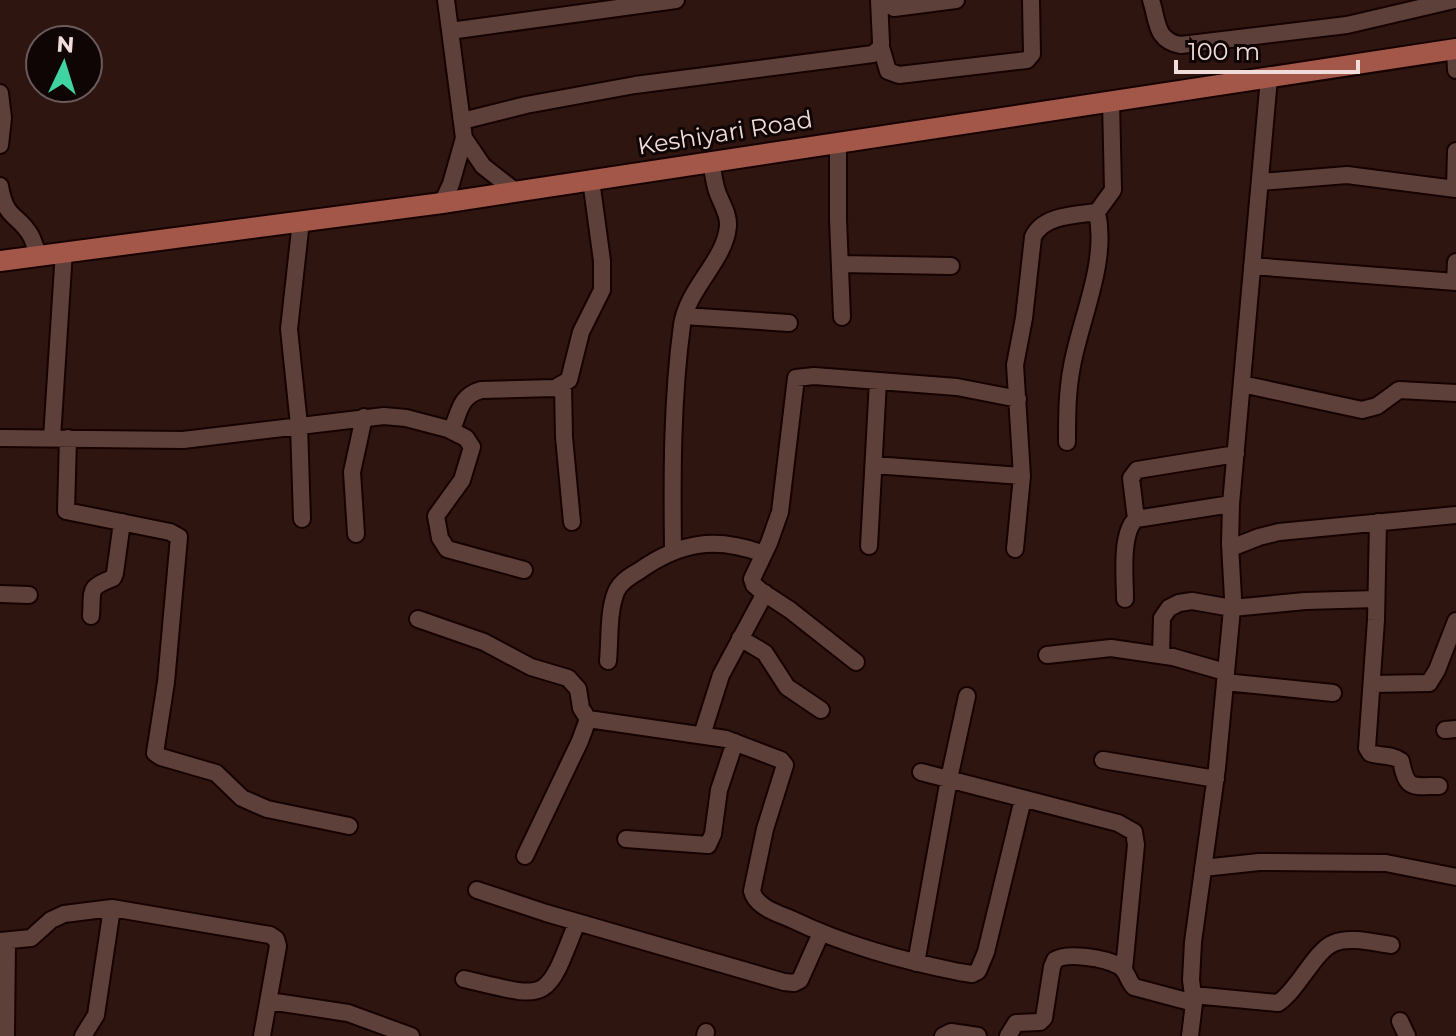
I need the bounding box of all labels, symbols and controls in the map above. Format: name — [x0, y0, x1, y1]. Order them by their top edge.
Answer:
north arrow — [24, 24, 104, 104]
scale bar — [1176, 24, 1358, 74]
text: N — [56, 30, 75, 59]
text: 100 m — [1188, 37, 1260, 66]
street label: Keshiyari Road — [635, 104, 815, 161]

